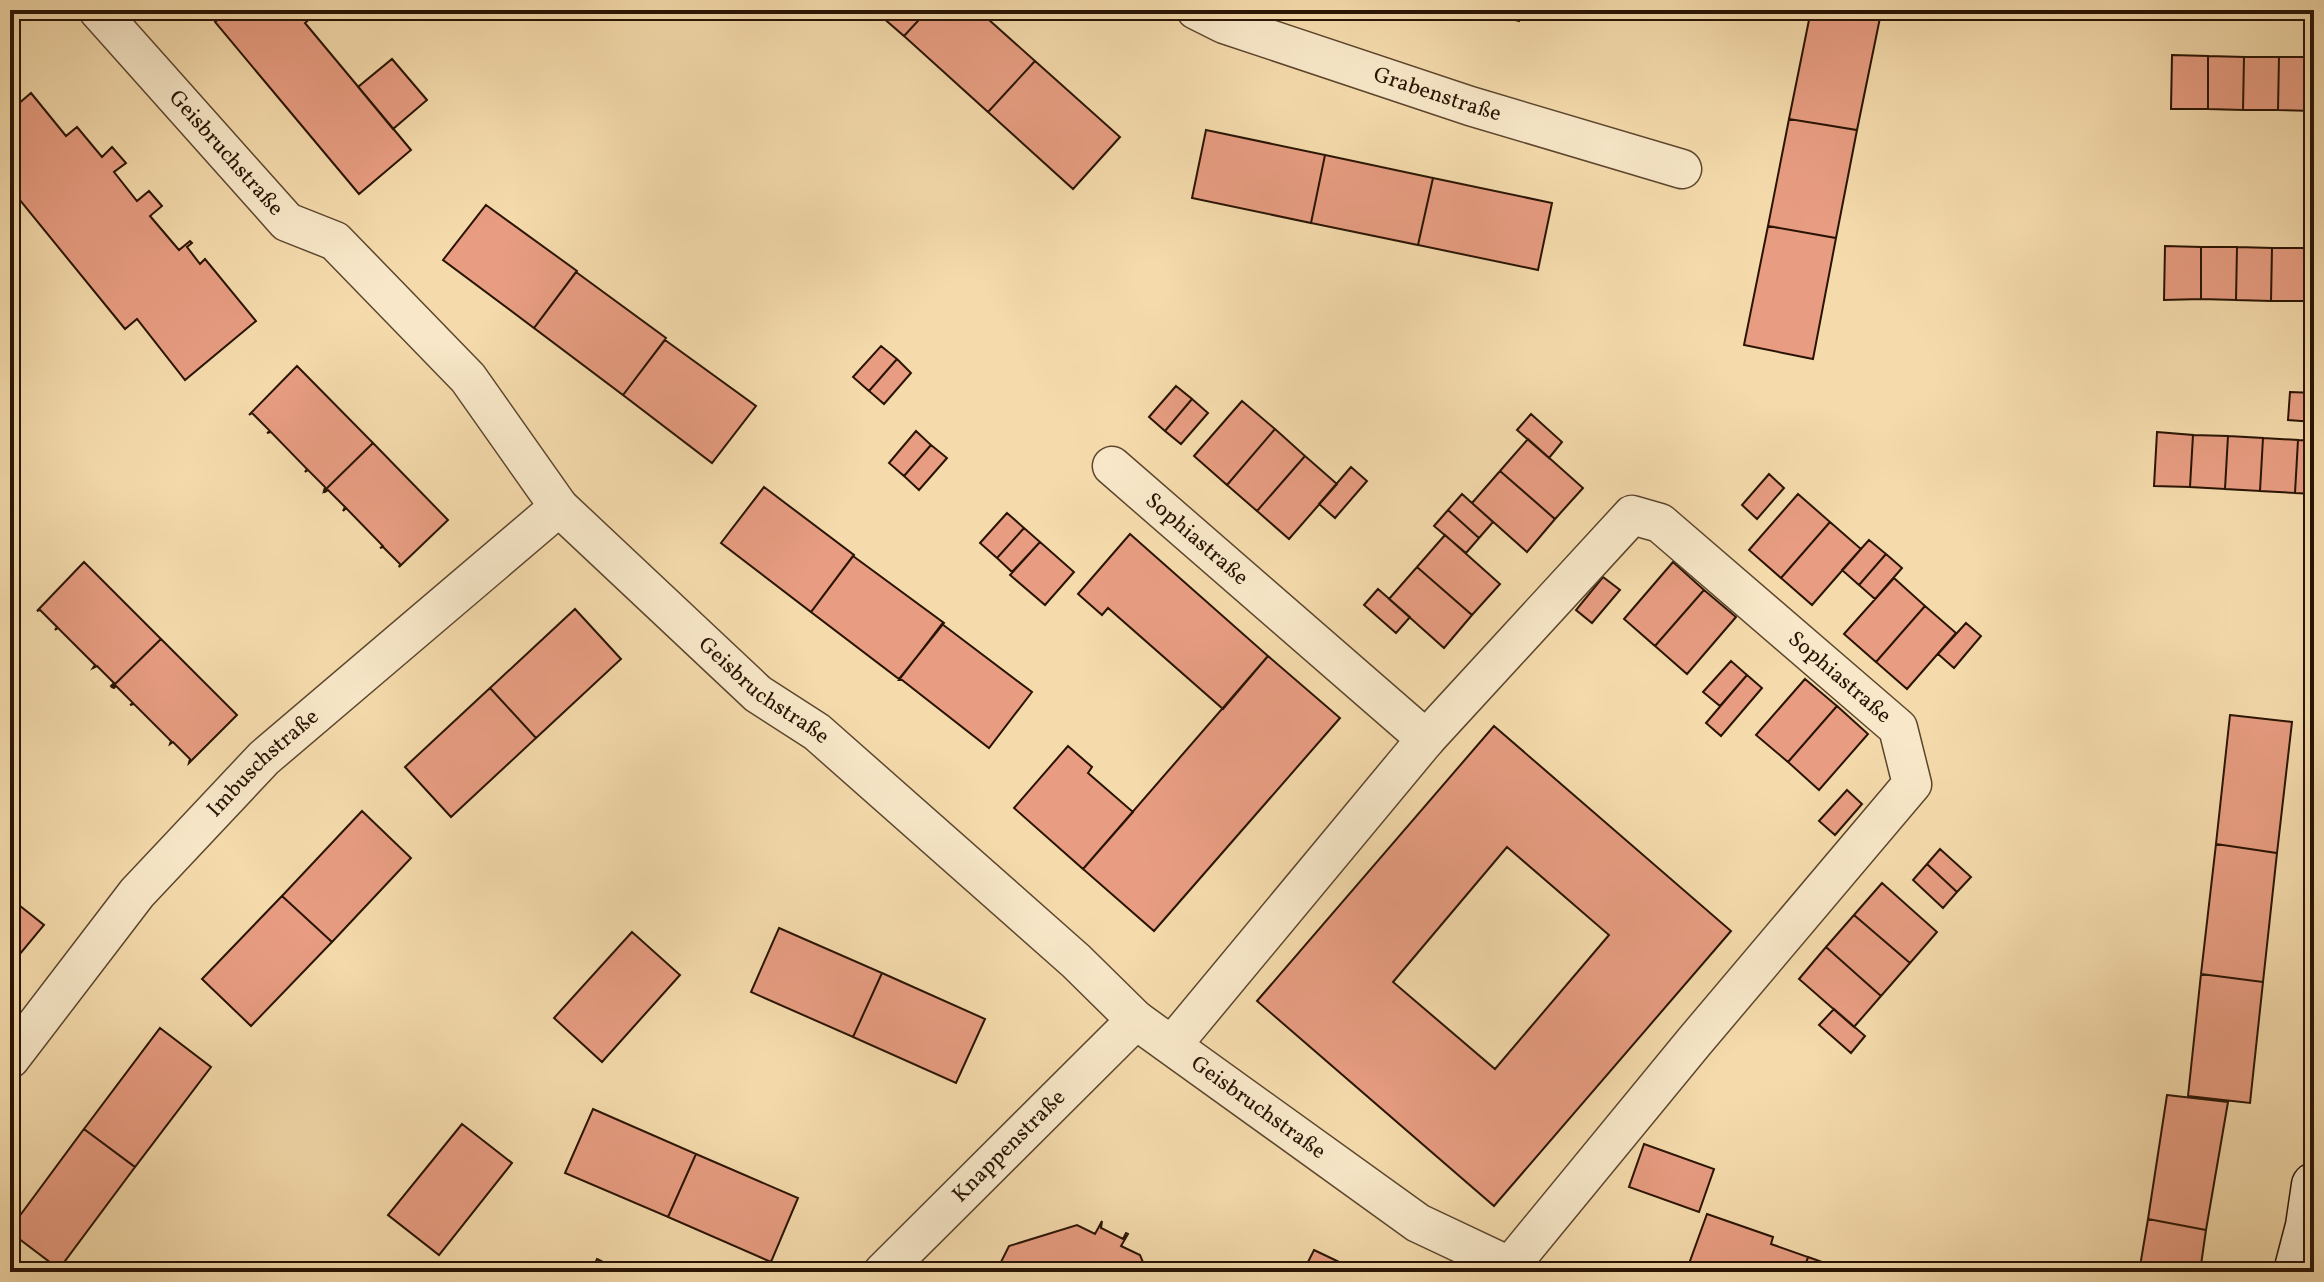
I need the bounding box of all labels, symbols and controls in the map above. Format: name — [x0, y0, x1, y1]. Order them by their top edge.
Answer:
street label: Grabenstraße — [1369, 59, 1505, 130]
street label: Geisbruchstraße — [161, 83, 290, 223]
street label: Sophiastraße — [1138, 486, 1255, 593]
street label: Sophiastraße — [1781, 624, 1898, 731]
street label: Geisbruchstraße — [691, 630, 836, 752]
street label: Imbuschstraße — [200, 702, 326, 824]
street label: Geisbruchstraße — [1184, 1049, 1332, 1167]
street label: Knappenstraße — [945, 1083, 1073, 1210]

